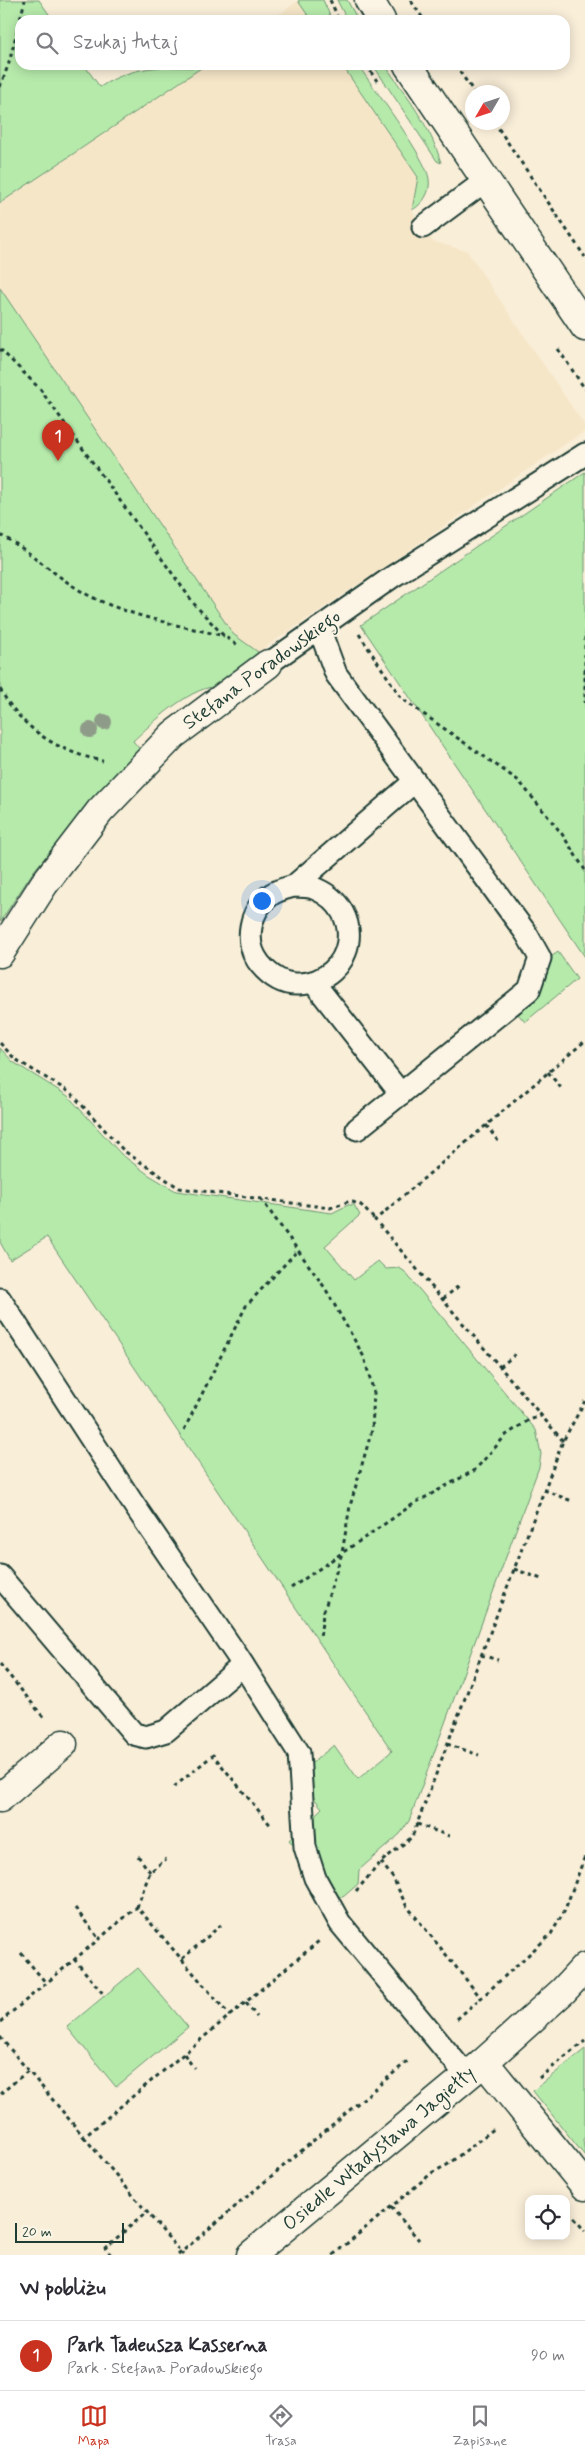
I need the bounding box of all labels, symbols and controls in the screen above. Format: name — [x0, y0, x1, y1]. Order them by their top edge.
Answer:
search box — [15, 15, 570, 70]
icon: search — [33, 29, 61, 57]
text: Szukaj tutaj — [73, 30, 178, 55]
north arrow — [465, 85, 510, 130]
pin: 1 — [42, 420, 74, 461]
street label: Stefana Poradowskiego — [177, 603, 348, 738]
your location — [249, 888, 275, 914]
street label: Osiedle Władysława Jagiełły — [277, 2060, 482, 2238]
map controls — [525, 2195, 570, 2240]
button: locate — [525, 2195, 570, 2240]
scale bar — [15, 2220, 124, 2243]
text: 20 m — [22, 2223, 52, 2241]
text: W pobliżu — [20, 2274, 106, 2302]
text: Park Tadeusza Kasserna — [67, 2333, 268, 2358]
text: 1 — [32, 2345, 40, 2366]
text: 90 m — [531, 2345, 565, 2366]
text: Park · Stefana Poradowskiego — [67, 2358, 263, 2379]
tab: Mapa — [78, 2402, 110, 2450]
tab: Trasa — [265, 2402, 297, 2450]
tab: Zapisane — [452, 2402, 507, 2450]

